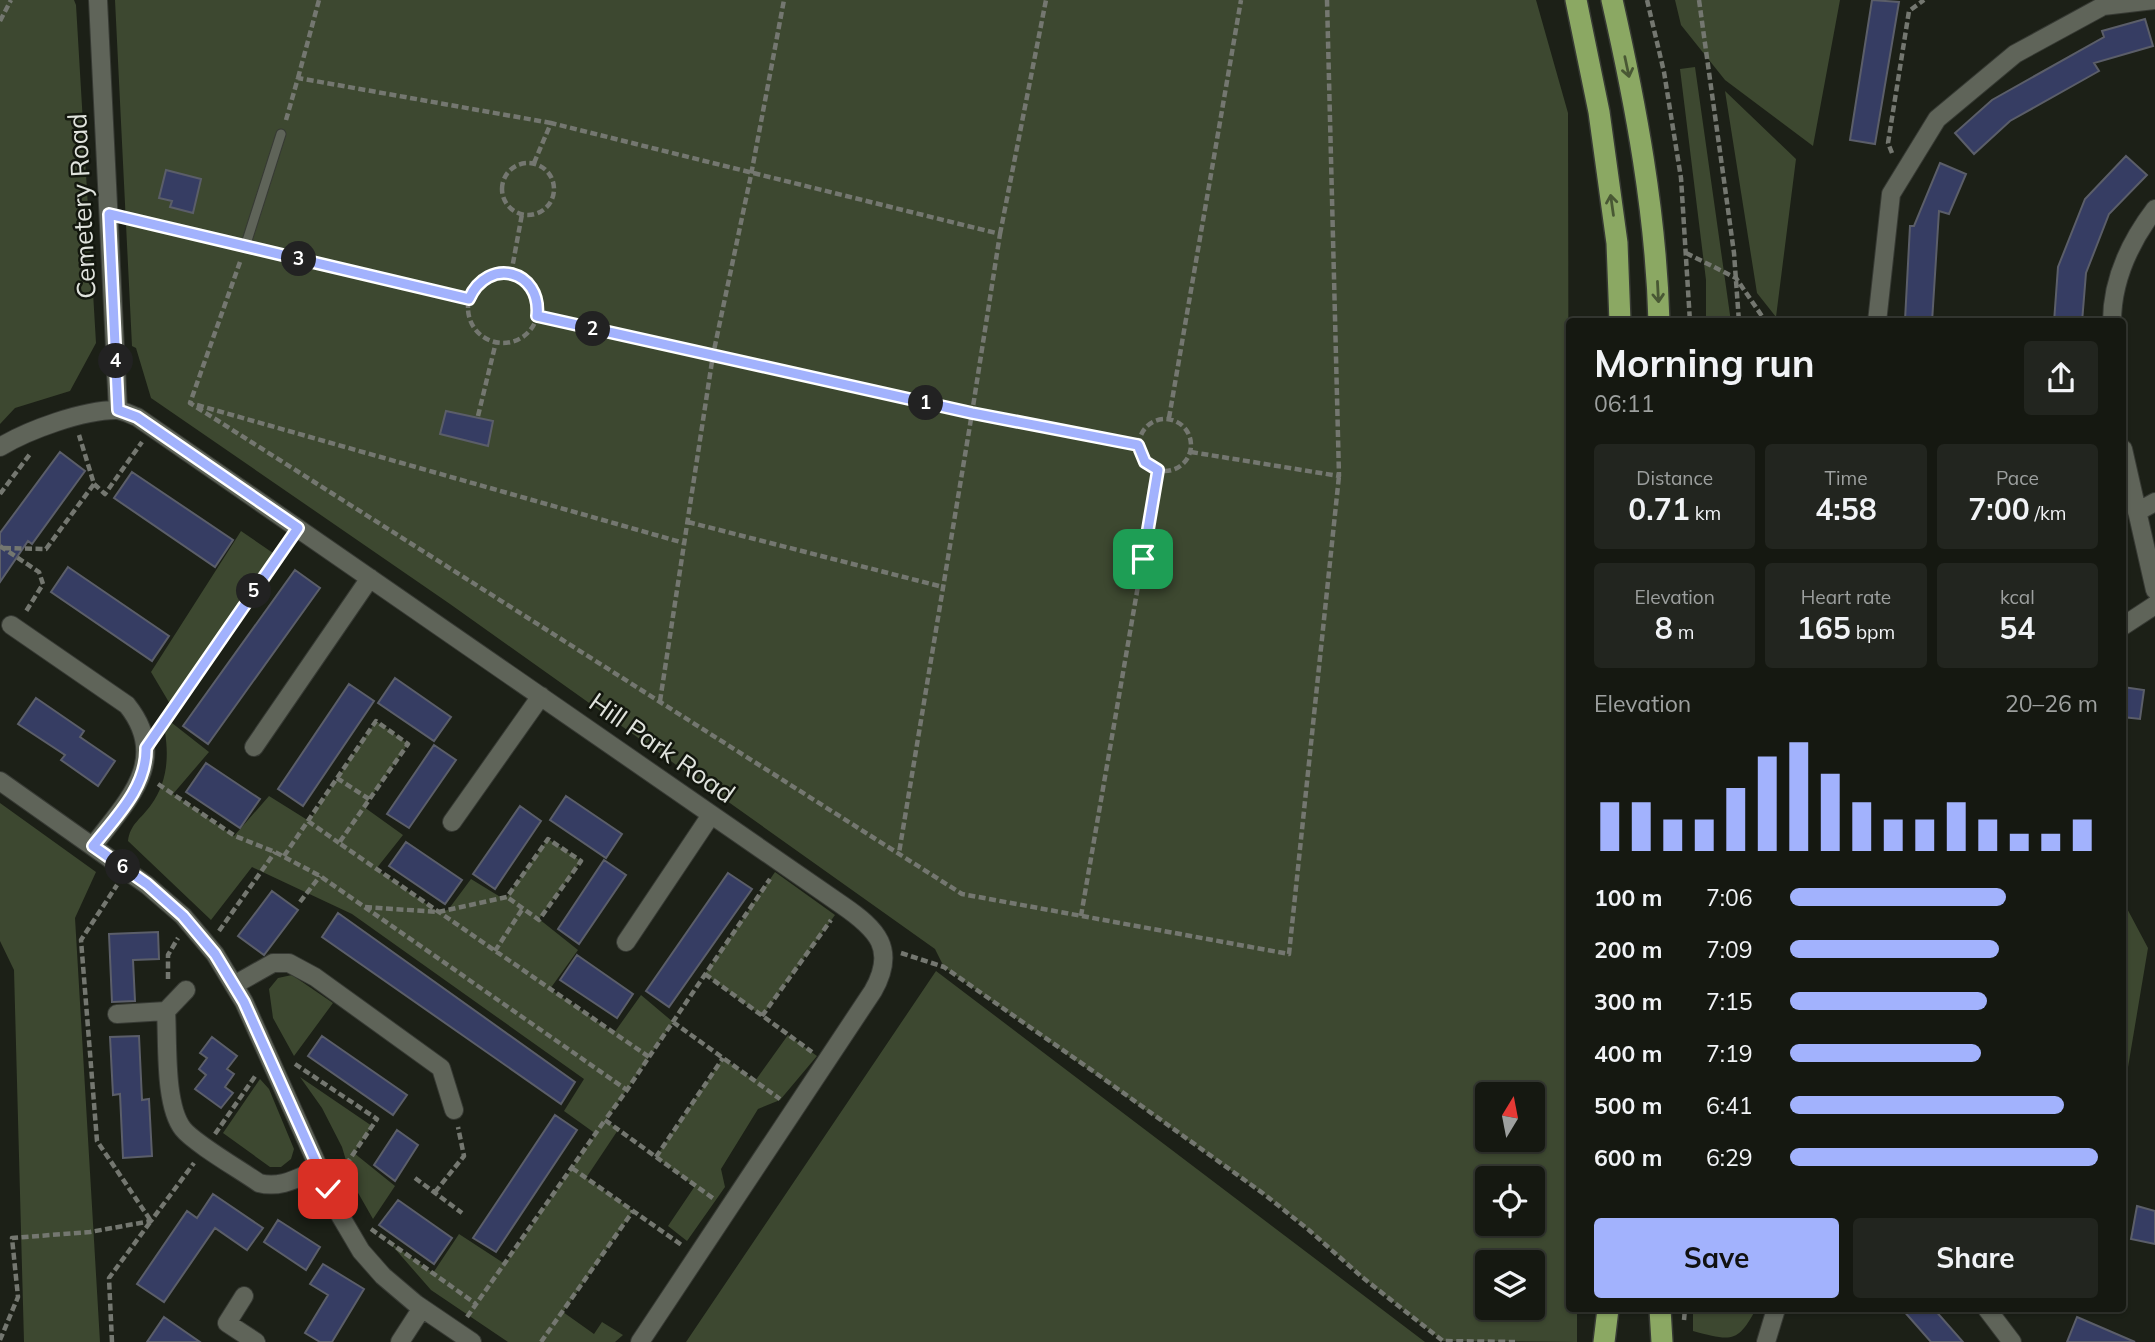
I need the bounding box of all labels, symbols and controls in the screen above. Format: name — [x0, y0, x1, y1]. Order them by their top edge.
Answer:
one-way arrow — [1621, 55, 1635, 78]
street label: Cemetery Road — [60, 112, 103, 300]
one-way arrow — [1605, 194, 1618, 217]
pin: 3 — [282, 242, 316, 276]
text: 3 — [293, 246, 304, 270]
one-way arrow — [1652, 280, 1665, 303]
pin: 2 — [576, 312, 610, 346]
text: 2 — [587, 316, 598, 340]
text: Morning run — [1594, 339, 1815, 387]
button: share — [2024, 341, 2098, 415]
pin: 4 — [99, 344, 134, 378]
text: 4 — [110, 348, 121, 372]
pin: 1 — [908, 386, 944, 420]
text: 06:11 — [1594, 389, 1654, 418]
text: 1 — [920, 390, 931, 414]
text: Distance — [1636, 466, 1713, 490]
text: Time — [1824, 466, 1868, 490]
text: Pace — [1996, 466, 2039, 490]
text: 0.71 — [1628, 490, 1690, 528]
text: 4:58 — [1815, 490, 1877, 528]
text: 7:00 — [1968, 490, 2030, 528]
text: km — [1690, 501, 1721, 525]
text: /km — [2030, 501, 2066, 525]
pin — [1113, 529, 1173, 589]
icon: arrive — [1124, 540, 1162, 578]
pin: 5 — [236, 574, 272, 608]
text: 5 — [248, 578, 259, 602]
text: Elevation — [1634, 585, 1715, 609]
text: Heart rate — [1801, 585, 1891, 609]
text: kcal — [2000, 585, 2035, 609]
text: 8 — [1655, 609, 1673, 647]
text: 165 — [1797, 609, 1851, 647]
text: 54 — [1999, 609, 2035, 647]
text: m — [1673, 620, 1694, 644]
text: bpm — [1851, 620, 1895, 644]
street label: Hill Park Road — [583, 685, 742, 810]
text: Elevation — [1594, 689, 1691, 718]
text: 20–26 m — [2005, 689, 2098, 718]
pin: 6 — [106, 850, 140, 884]
text: 6 — [117, 854, 128, 878]
text: 100 m — [1594, 883, 1662, 912]
text: 7:06 — [1706, 883, 1753, 912]
text: 200 m — [1594, 935, 1662, 964]
text: 7:09 — [1706, 935, 1753, 964]
text: 300 m — [1594, 987, 1662, 1016]
text: 7:15 — [1706, 987, 1753, 1016]
text: 400 m — [1594, 1039, 1662, 1068]
text: 7:19 — [1706, 1039, 1753, 1068]
north arrow — [1475, 1082, 1545, 1152]
map controls — [1475, 1082, 1545, 1320]
text: 500 m — [1594, 1091, 1662, 1120]
text: 6:41 — [1706, 1091, 1753, 1120]
text: 600 m — [1594, 1143, 1662, 1172]
text: 6:29 — [1706, 1143, 1753, 1172]
pin — [298, 1159, 358, 1219]
button: locate — [1475, 1166, 1545, 1236]
icon: check — [309, 1170, 347, 1208]
button: Save — [1594, 1218, 1839, 1298]
button: Share — [1853, 1218, 2098, 1298]
button: layers — [1475, 1250, 1545, 1320]

